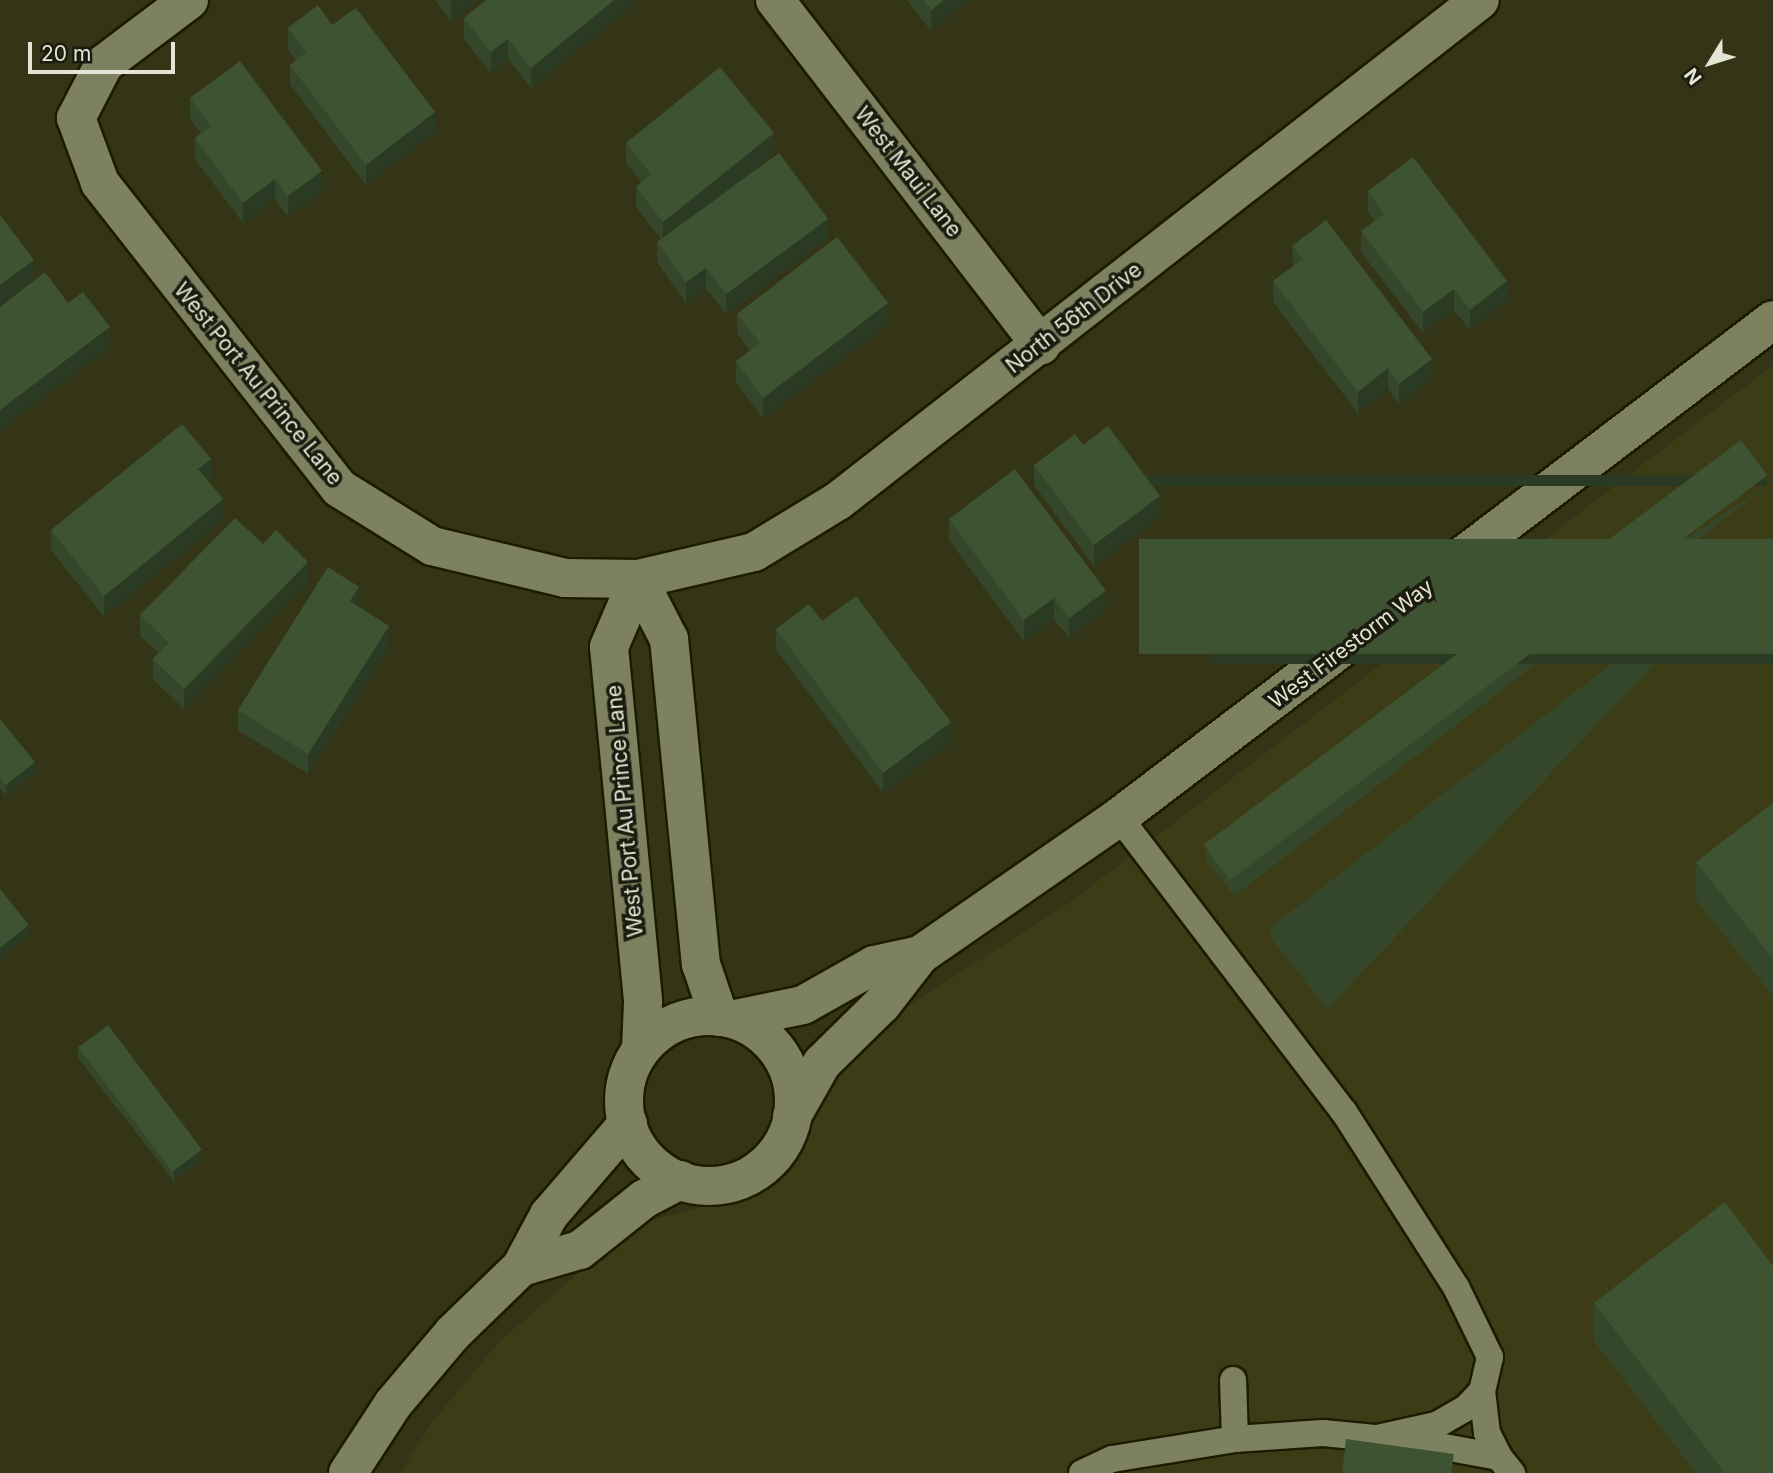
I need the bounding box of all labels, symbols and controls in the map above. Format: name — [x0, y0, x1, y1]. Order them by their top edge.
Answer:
scale bar — [32, 28, 178, 72]
north arrow — [1675, 28, 1745, 98]
text: 20 m — [41, 41, 91, 66]
text: N — [1680, 63, 1707, 89]
street label: West Maui Lane — [849, 102, 967, 242]
street label: North 56th Drive — [1001, 257, 1147, 379]
street label: West Port Au Prince Lane — [169, 278, 347, 490]
street label: West Firestorm Way — [1264, 574, 1438, 714]
street label: West Port Au Prince Lane — [601, 684, 649, 938]

